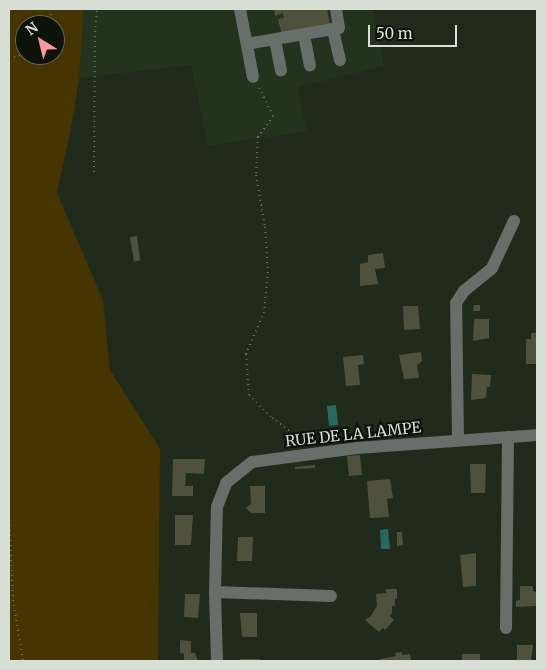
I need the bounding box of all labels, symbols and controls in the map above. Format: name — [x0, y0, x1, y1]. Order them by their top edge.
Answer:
north arrow — [15, 15, 65, 65]
scale bar — [371, 15, 460, 47]
text: N — [22, 18, 42, 39]
text: 50 m — [376, 24, 413, 43]
street label: RUE DE LA LAMPE — [284, 418, 422, 450]

